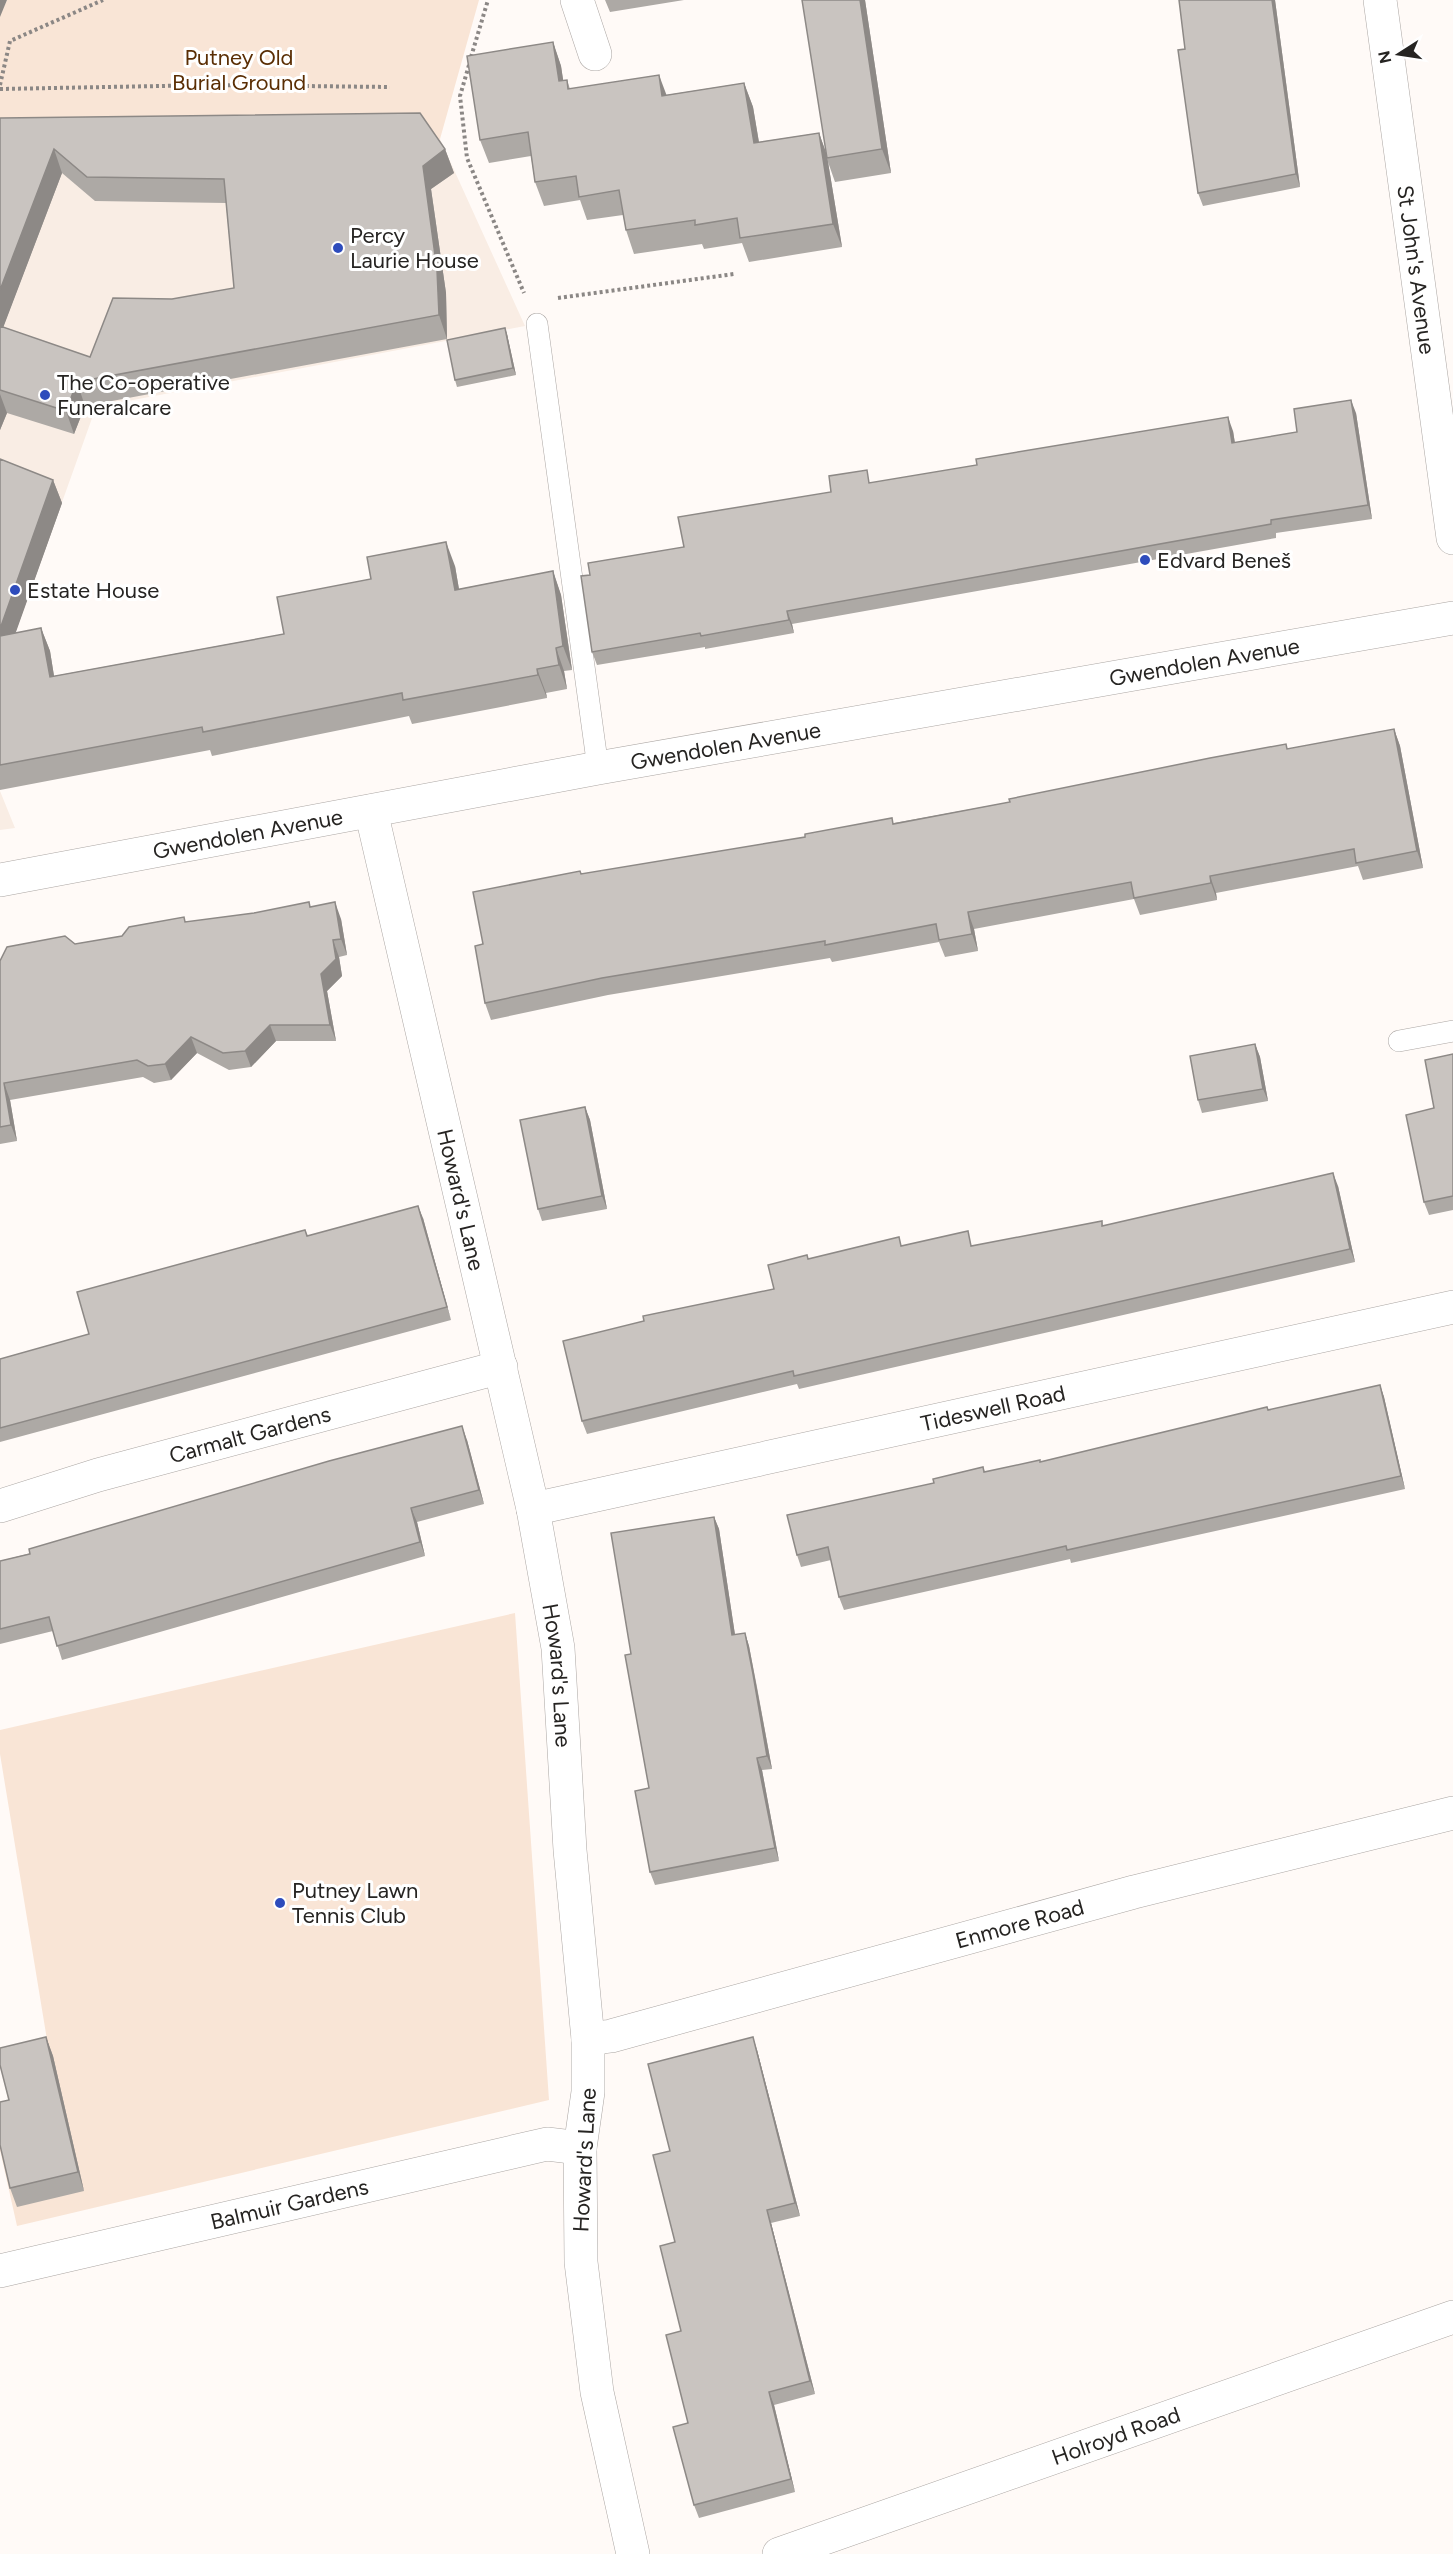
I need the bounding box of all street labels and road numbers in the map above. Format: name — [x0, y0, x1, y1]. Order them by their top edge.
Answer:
street label: St John's Avenue — [1391, 183, 1441, 356]
street label: Gwendolen Avenue — [1107, 632, 1302, 692]
street label: Gwendolen Avenue — [629, 716, 823, 776]
street label: Gwendolen Avenue — [151, 803, 345, 865]
street label: Howard's Lane — [431, 1126, 490, 1273]
street label: Tideswell Road — [918, 1380, 1068, 1437]
street label: Carmalt Gardens — [166, 1400, 334, 1469]
street label: Howard's Lane — [536, 1601, 577, 1748]
street label: Enmore Road — [952, 1893, 1087, 1955]
street label: Howard's Lane — [567, 2087, 602, 2233]
street label: Balmuir Gardens — [208, 2173, 371, 2236]
street label: Holroyd Road — [1048, 2401, 1184, 2471]

